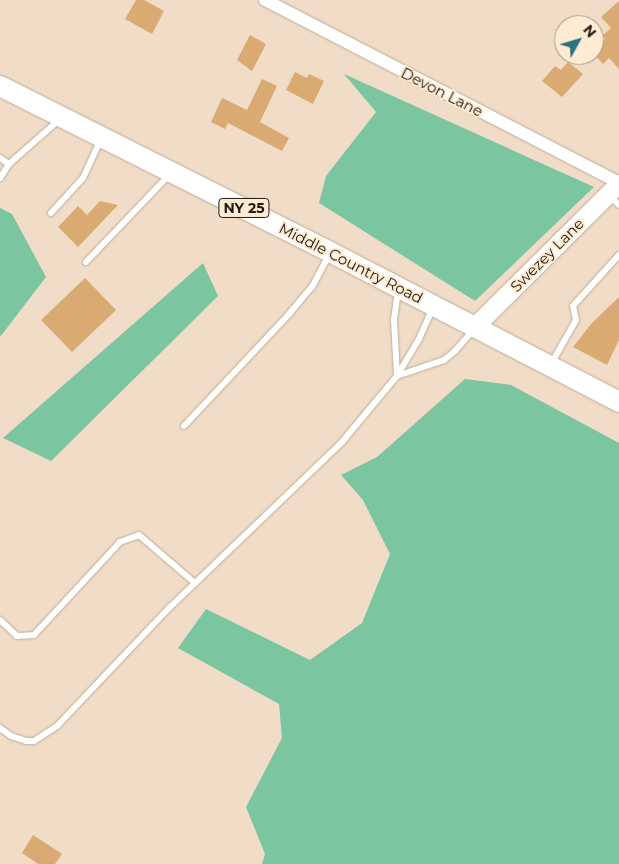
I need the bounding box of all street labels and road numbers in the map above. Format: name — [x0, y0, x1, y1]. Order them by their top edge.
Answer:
street label: Devon Lane — [398, 64, 486, 120]
road number: NY 25 — [218, 197, 270, 220]
street label: Swezey Lane — [507, 215, 587, 295]
street label: Middle Country Road — [276, 219, 426, 307]

